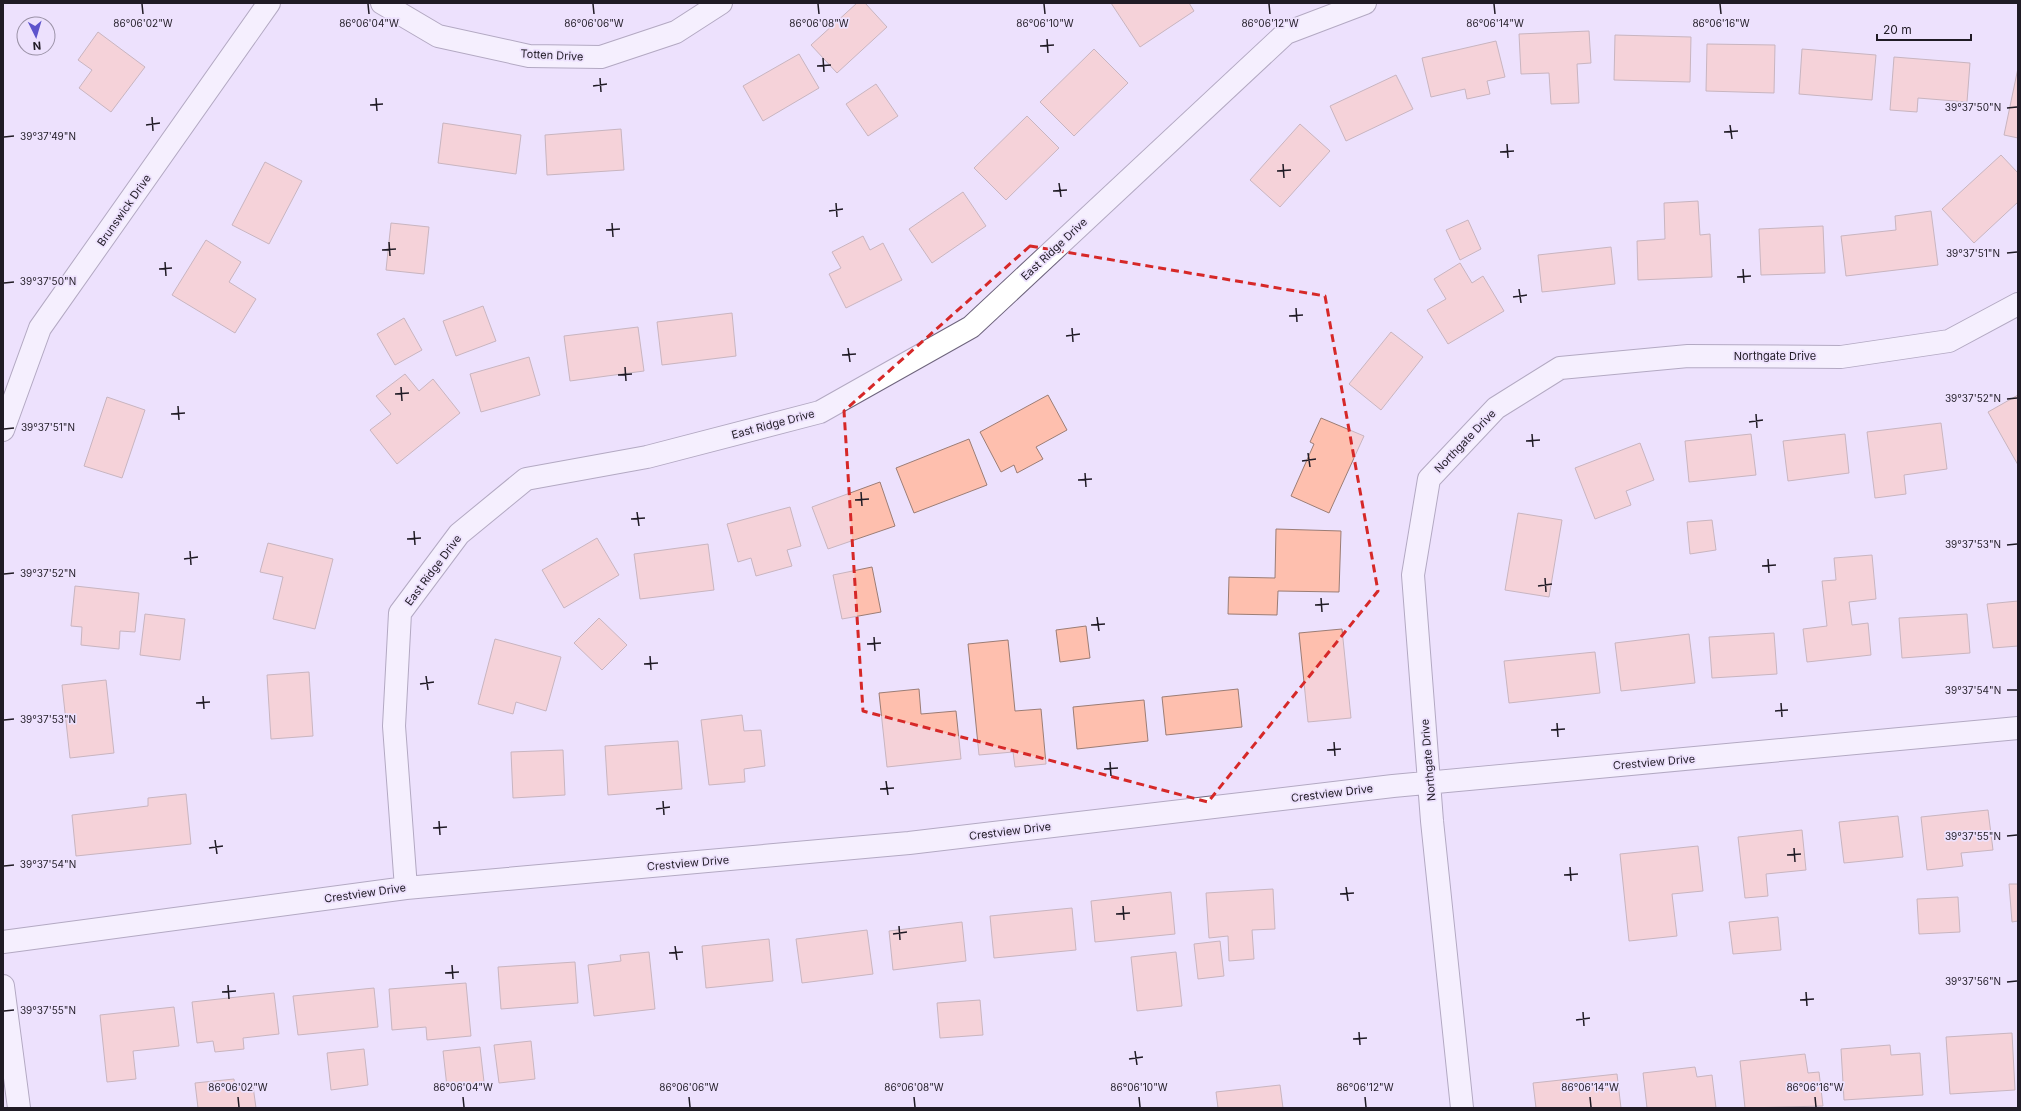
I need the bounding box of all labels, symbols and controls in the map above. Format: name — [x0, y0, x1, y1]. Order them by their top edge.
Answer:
north arrow — [16, 16, 56, 56]
scale bar — [1877, 16, 1971, 42]
text: 86°06'02"W — [113, 17, 173, 29]
text: 86°06'04"W — [339, 17, 399, 29]
text: 86°06'06"W — [564, 17, 624, 29]
text: 86°06'08"W — [789, 17, 849, 29]
text: 86°06'10"W — [1016, 17, 1074, 29]
text: 86°06'12"W — [1241, 17, 1299, 29]
text: 86°06'14"W — [1466, 17, 1524, 29]
text: 86°06'16"W — [1692, 17, 1750, 29]
text: 20 m — [1883, 22, 1912, 37]
text: N — [32, 39, 42, 53]
street label: Totten Drive — [520, 46, 584, 64]
text: 39°37'50"N — [1945, 101, 2001, 113]
text: 39°37'49"N — [20, 130, 76, 142]
street label: Brunswick Drive — [94, 171, 154, 249]
street label: East Ridge Drive — [1018, 215, 1090, 283]
text: 39°37'51"N — [1946, 247, 2000, 259]
text: 39°37'50"N — [20, 275, 76, 287]
street label: Northgate Drive — [1734, 349, 1816, 363]
text: 39°37'52"N — [1945, 392, 2001, 404]
street label: East Ridge Drive — [730, 406, 816, 442]
street label: Northgate Drive — [1431, 406, 1499, 476]
text: 39°37'51"N — [21, 421, 75, 433]
street label: East Ridge Drive — [402, 532, 464, 608]
text: 39°37'53"N — [1945, 538, 2001, 550]
text: 39°37'52"N — [20, 567, 76, 579]
text: 39°37'54"N — [1945, 684, 2001, 696]
text: 39°37'53"N — [20, 713, 76, 725]
street label: Northgate Drive — [1417, 718, 1439, 802]
street label: Crestview Drive — [1612, 751, 1696, 773]
street label: Crestview Drive — [1290, 781, 1374, 805]
street label: Crestview Drive — [968, 819, 1052, 843]
text: 39°37'55"N — [1945, 830, 2001, 842]
street label: Crestview Drive — [646, 852, 730, 874]
text: 39°37'54"N — [20, 858, 76, 870]
street label: Crestview Drive — [323, 880, 407, 906]
text: 39°37'56"N — [1945, 975, 2001, 987]
text: 39°37'55"N — [20, 1004, 76, 1016]
text: 86°06'02"W — [208, 1081, 268, 1093]
text: 86°06'04"W — [433, 1081, 493, 1093]
text: 86°06'06"W — [659, 1081, 719, 1093]
text: 86°06'08"W — [884, 1081, 944, 1093]
text: 86°06'10"W — [1110, 1081, 1168, 1093]
text: 86°06'12"W — [1336, 1081, 1394, 1093]
text: 86°06'14"W — [1561, 1081, 1619, 1093]
text: 86°06'16"W — [1786, 1081, 1844, 1093]

